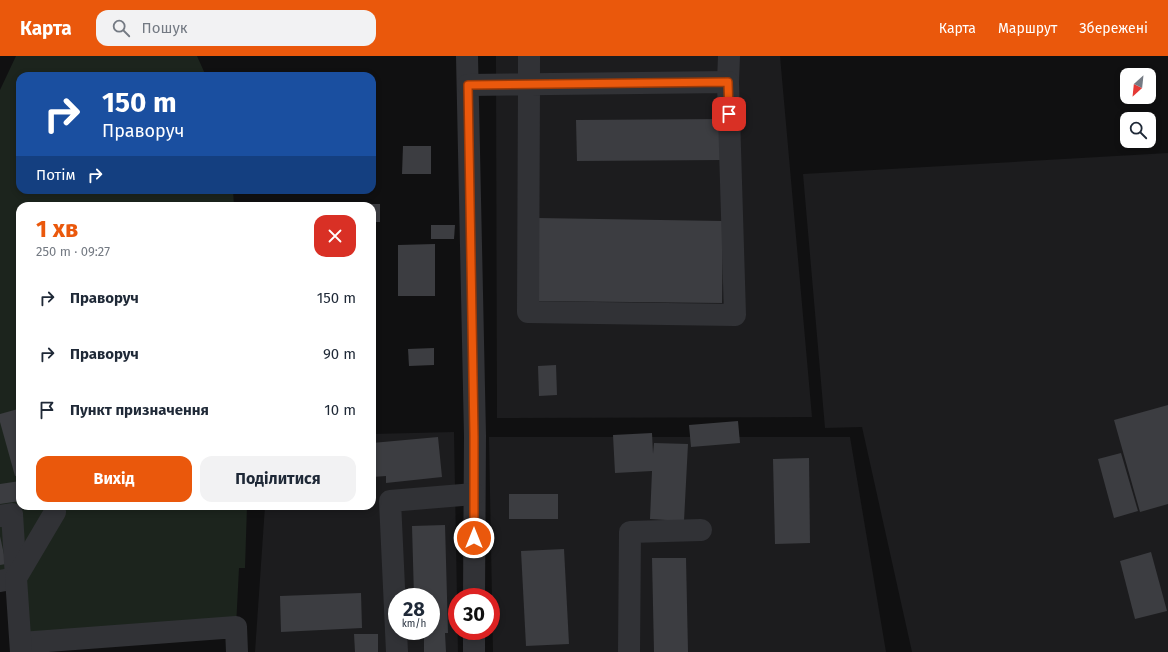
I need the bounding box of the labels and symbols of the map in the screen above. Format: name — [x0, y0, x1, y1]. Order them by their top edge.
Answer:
north arrow — [1120, 68, 1156, 104]
pin — [712, 97, 746, 131]
position arrow — [453, 517, 495, 559]
speed limit sign: 30 — [448, 588, 500, 640]

